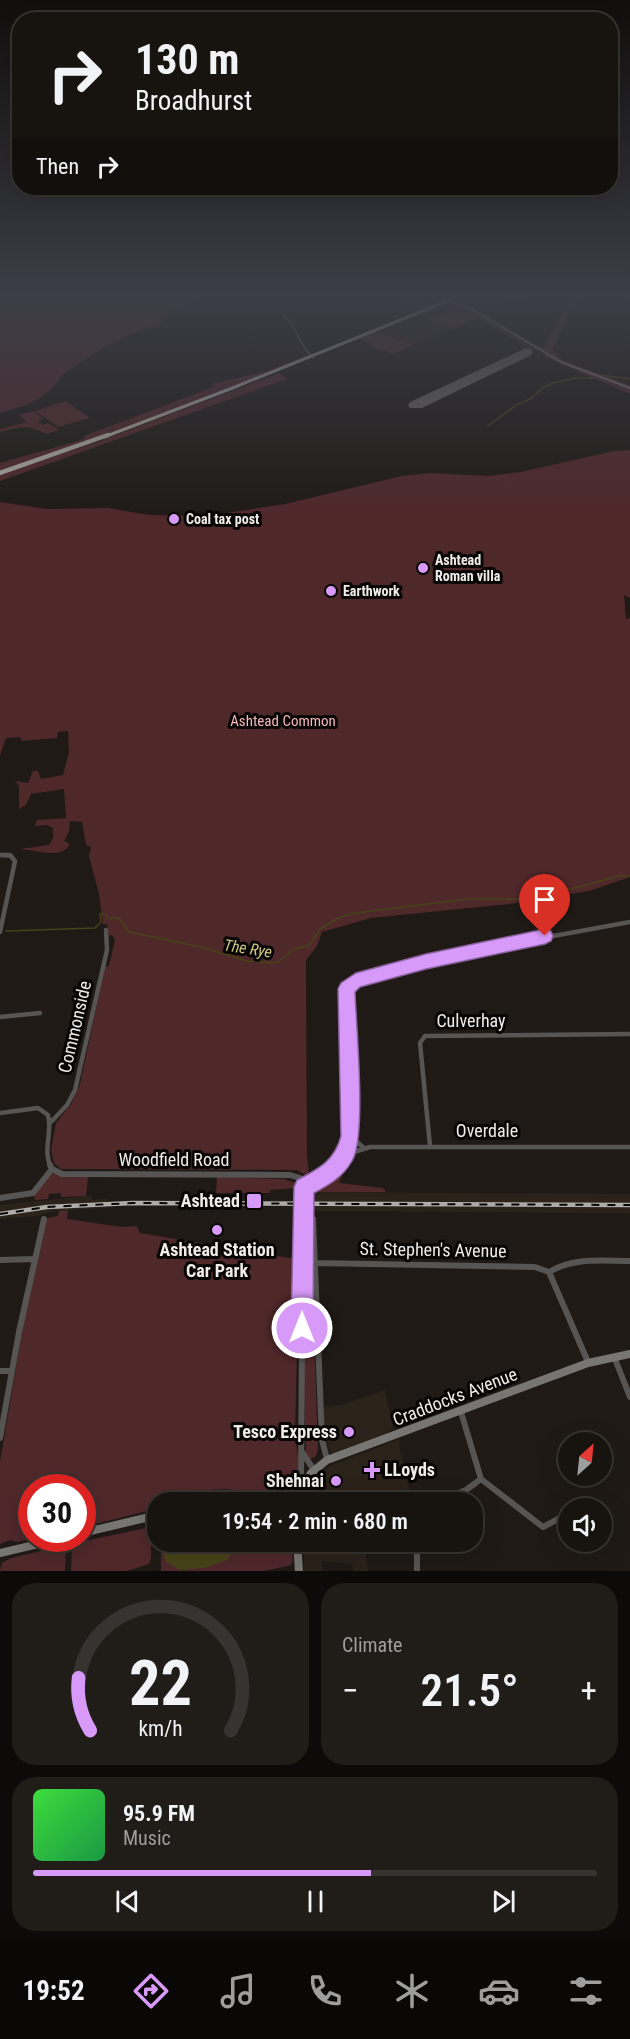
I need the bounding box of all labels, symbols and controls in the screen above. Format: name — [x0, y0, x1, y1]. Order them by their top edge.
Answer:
text: 130 m — [135, 35, 240, 84]
icon: right — [36, 36, 114, 114]
text: Broadhurst — [135, 85, 252, 117]
icon: right — [91, 150, 124, 183]
text: Then — [36, 154, 79, 179]
place label: Coal tax post — [186, 511, 259, 527]
marker: Coal tax post — [167, 512, 181, 526]
place label: Ashtead Roman villa — [435, 552, 501, 584]
marker: Ashtead Roman villa — [416, 561, 430, 575]
place label: Earthwork — [343, 583, 400, 599]
marker: Earthwork — [324, 584, 338, 598]
park label: Ashtead Common — [230, 712, 336, 730]
pin — [519, 874, 570, 936]
icon: arrive — [528, 883, 561, 916]
water label: The Rye — [223, 935, 273, 962]
street label: Commonside — [54, 979, 95, 1075]
street label: Culverhay — [436, 1010, 506, 1031]
street label: Overdale — [456, 1120, 518, 1141]
street label: Woodfield Road — [118, 1149, 230, 1170]
place label: Ashtead — [181, 1190, 240, 1211]
marker: Ashtead — [245, 1192, 263, 1210]
marker: Ashtead Station Car Park — [210, 1223, 224, 1237]
street label: St. Stephen's Avenue — [359, 1238, 507, 1261]
place label: Ashtead Station Car Park — [159, 1239, 275, 1281]
position arrow — [270, 1296, 334, 1360]
street label: Craddocks Avenue — [390, 1363, 520, 1430]
place label: Tesco Express — [233, 1421, 337, 1442]
marker: Tesco Express — [342, 1425, 356, 1439]
north arrow — [558, 1432, 612, 1486]
map controls — [558, 1432, 612, 1552]
place label: LLoyds — [384, 1459, 435, 1480]
marker: LLoyds — [365, 1463, 379, 1477]
place label: Shehnai — [266, 1470, 324, 1491]
speed limit sign: 30 — [18, 1474, 96, 1552]
marker: Shehnai — [329, 1474, 343, 1488]
button: sound — [558, 1498, 612, 1552]
text: 19:54 · 2 min · 680 m — [222, 1509, 408, 1534]
text: Climate — [342, 1633, 402, 1657]
text: 22 — [129, 1647, 192, 1720]
text: 21.5° — [421, 1664, 519, 1717]
text: − — [342, 1671, 359, 1710]
text: + — [581, 1671, 597, 1710]
text: km/h — [138, 1716, 183, 1741]
text: 95.9 FM — [123, 1801, 195, 1826]
text: Music — [123, 1826, 171, 1850]
icon: previous — [111, 1885, 144, 1918]
icon: pause — [299, 1885, 332, 1918]
icon: next — [487, 1885, 520, 1918]
icon: directions — [130, 1970, 172, 2012]
icon: music — [217, 1970, 259, 2012]
icon: phone — [304, 1970, 346, 2012]
icon: climate — [391, 1970, 433, 2012]
icon: car — [478, 1970, 520, 2012]
icon: filters — [565, 1970, 607, 2012]
text: 19:52 — [23, 1975, 85, 2007]

